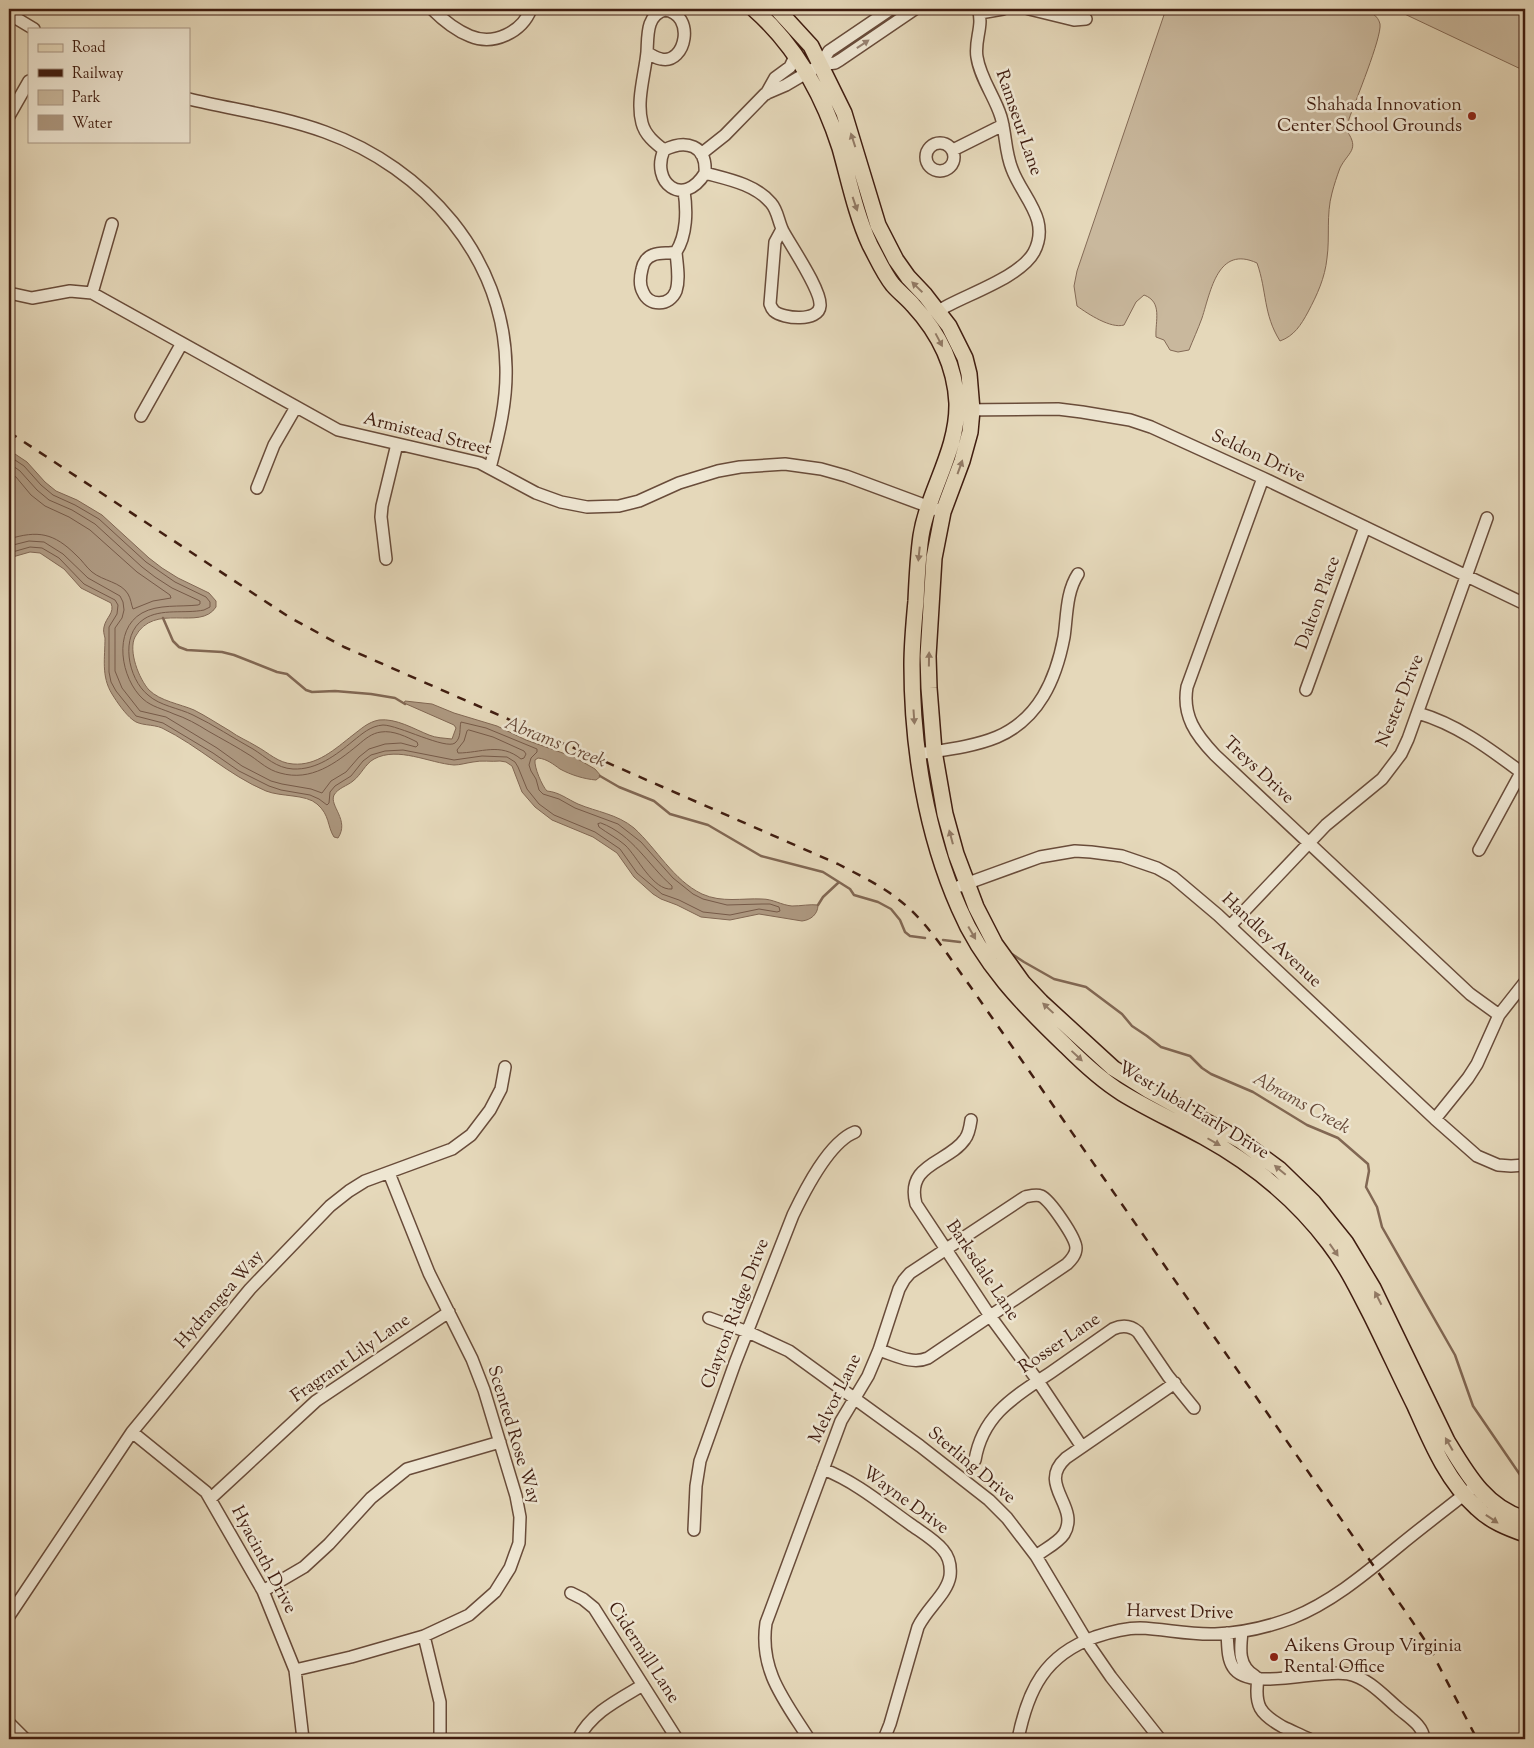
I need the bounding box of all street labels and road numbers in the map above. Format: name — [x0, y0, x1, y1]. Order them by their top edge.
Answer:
street label: Ramseur Lane — [988, 67, 1048, 179]
street label: Armistead Street — [360, 407, 494, 463]
street label: Seldon Drive — [1207, 424, 1309, 490]
street label: Dalton Place — [1290, 553, 1348, 653]
street label: Nester Drive — [1371, 651, 1431, 751]
street label: Treys Drive — [1217, 731, 1299, 811]
street label: Handley Avenue — [1215, 887, 1327, 995]
street label: West Jubal Early Drive — [1112, 1055, 1274, 1167]
street label: Barksdale Lane — [939, 1215, 1025, 1327]
street label: Clayton Ridge Drive — [695, 1235, 777, 1393]
street label: Hydrangea Way — [170, 1245, 270, 1355]
street label: Rosser Lane — [1014, 1307, 1106, 1381]
street label: Fragrant Lily Lane — [286, 1308, 416, 1410]
street label: Melvor Lane — [803, 1350, 869, 1448]
street label: Scented Rose Way — [480, 1362, 546, 1508]
street label: Sterling Drive — [921, 1421, 1021, 1511]
street label: Wayne Drive — [856, 1461, 954, 1541]
street label: Hyacinth Drive — [224, 1501, 302, 1619]
street label: Cidermill Lane — [600, 1597, 686, 1709]
street label: Harvest Drive — [1126, 1599, 1234, 1627]

